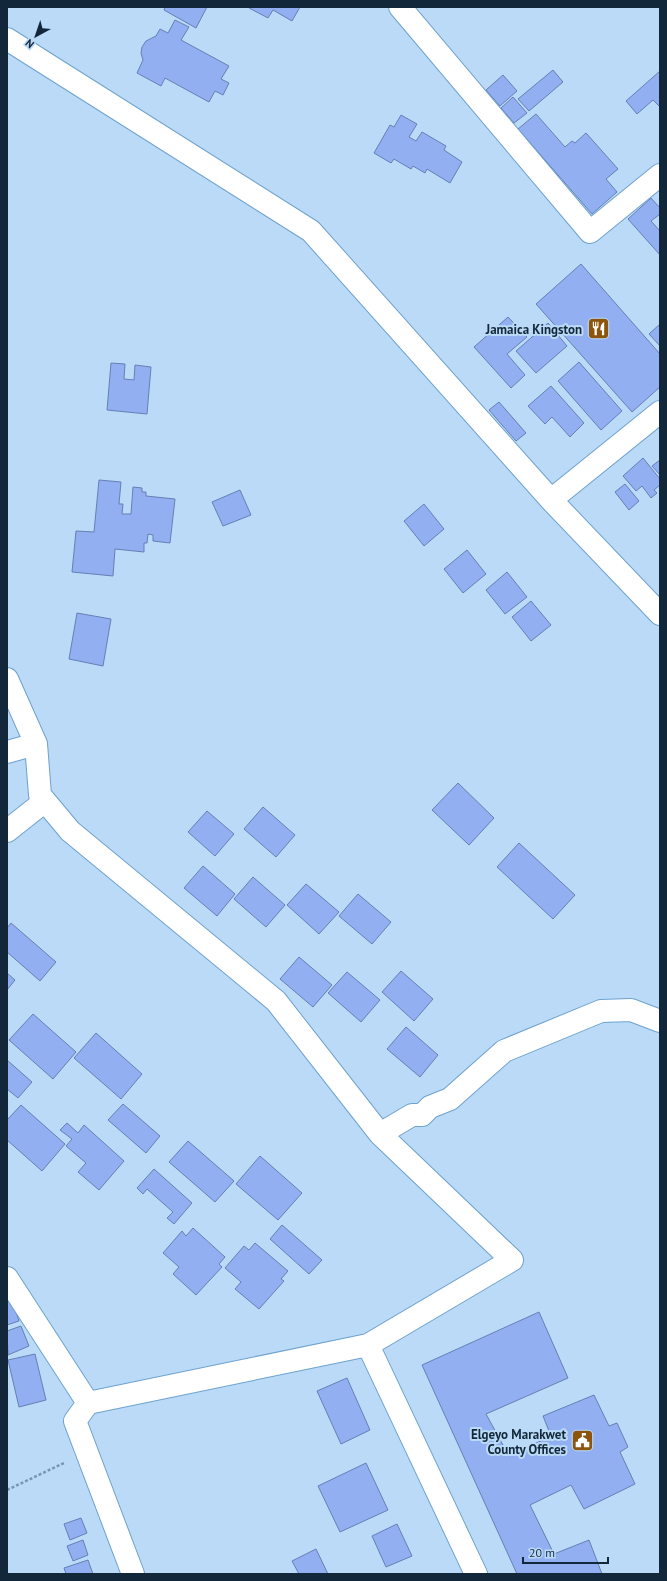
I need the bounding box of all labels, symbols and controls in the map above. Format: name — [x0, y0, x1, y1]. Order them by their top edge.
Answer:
north arrow — [16, 16, 56, 56]
text: N — [22, 36, 37, 51]
restaurant icon: Jamaica Kingston — [585, 316, 611, 342]
place label: Jamaica Kingston — [485, 321, 582, 338]
place label: Elgeyo Marakwet County Offices — [471, 1426, 567, 1458]
public building icon: Elgeyo Marakwet County Offices — [569, 1428, 595, 1454]
scale bar — [523, 1539, 608, 1565]
text: 20 m — [529, 1545, 555, 1560]

